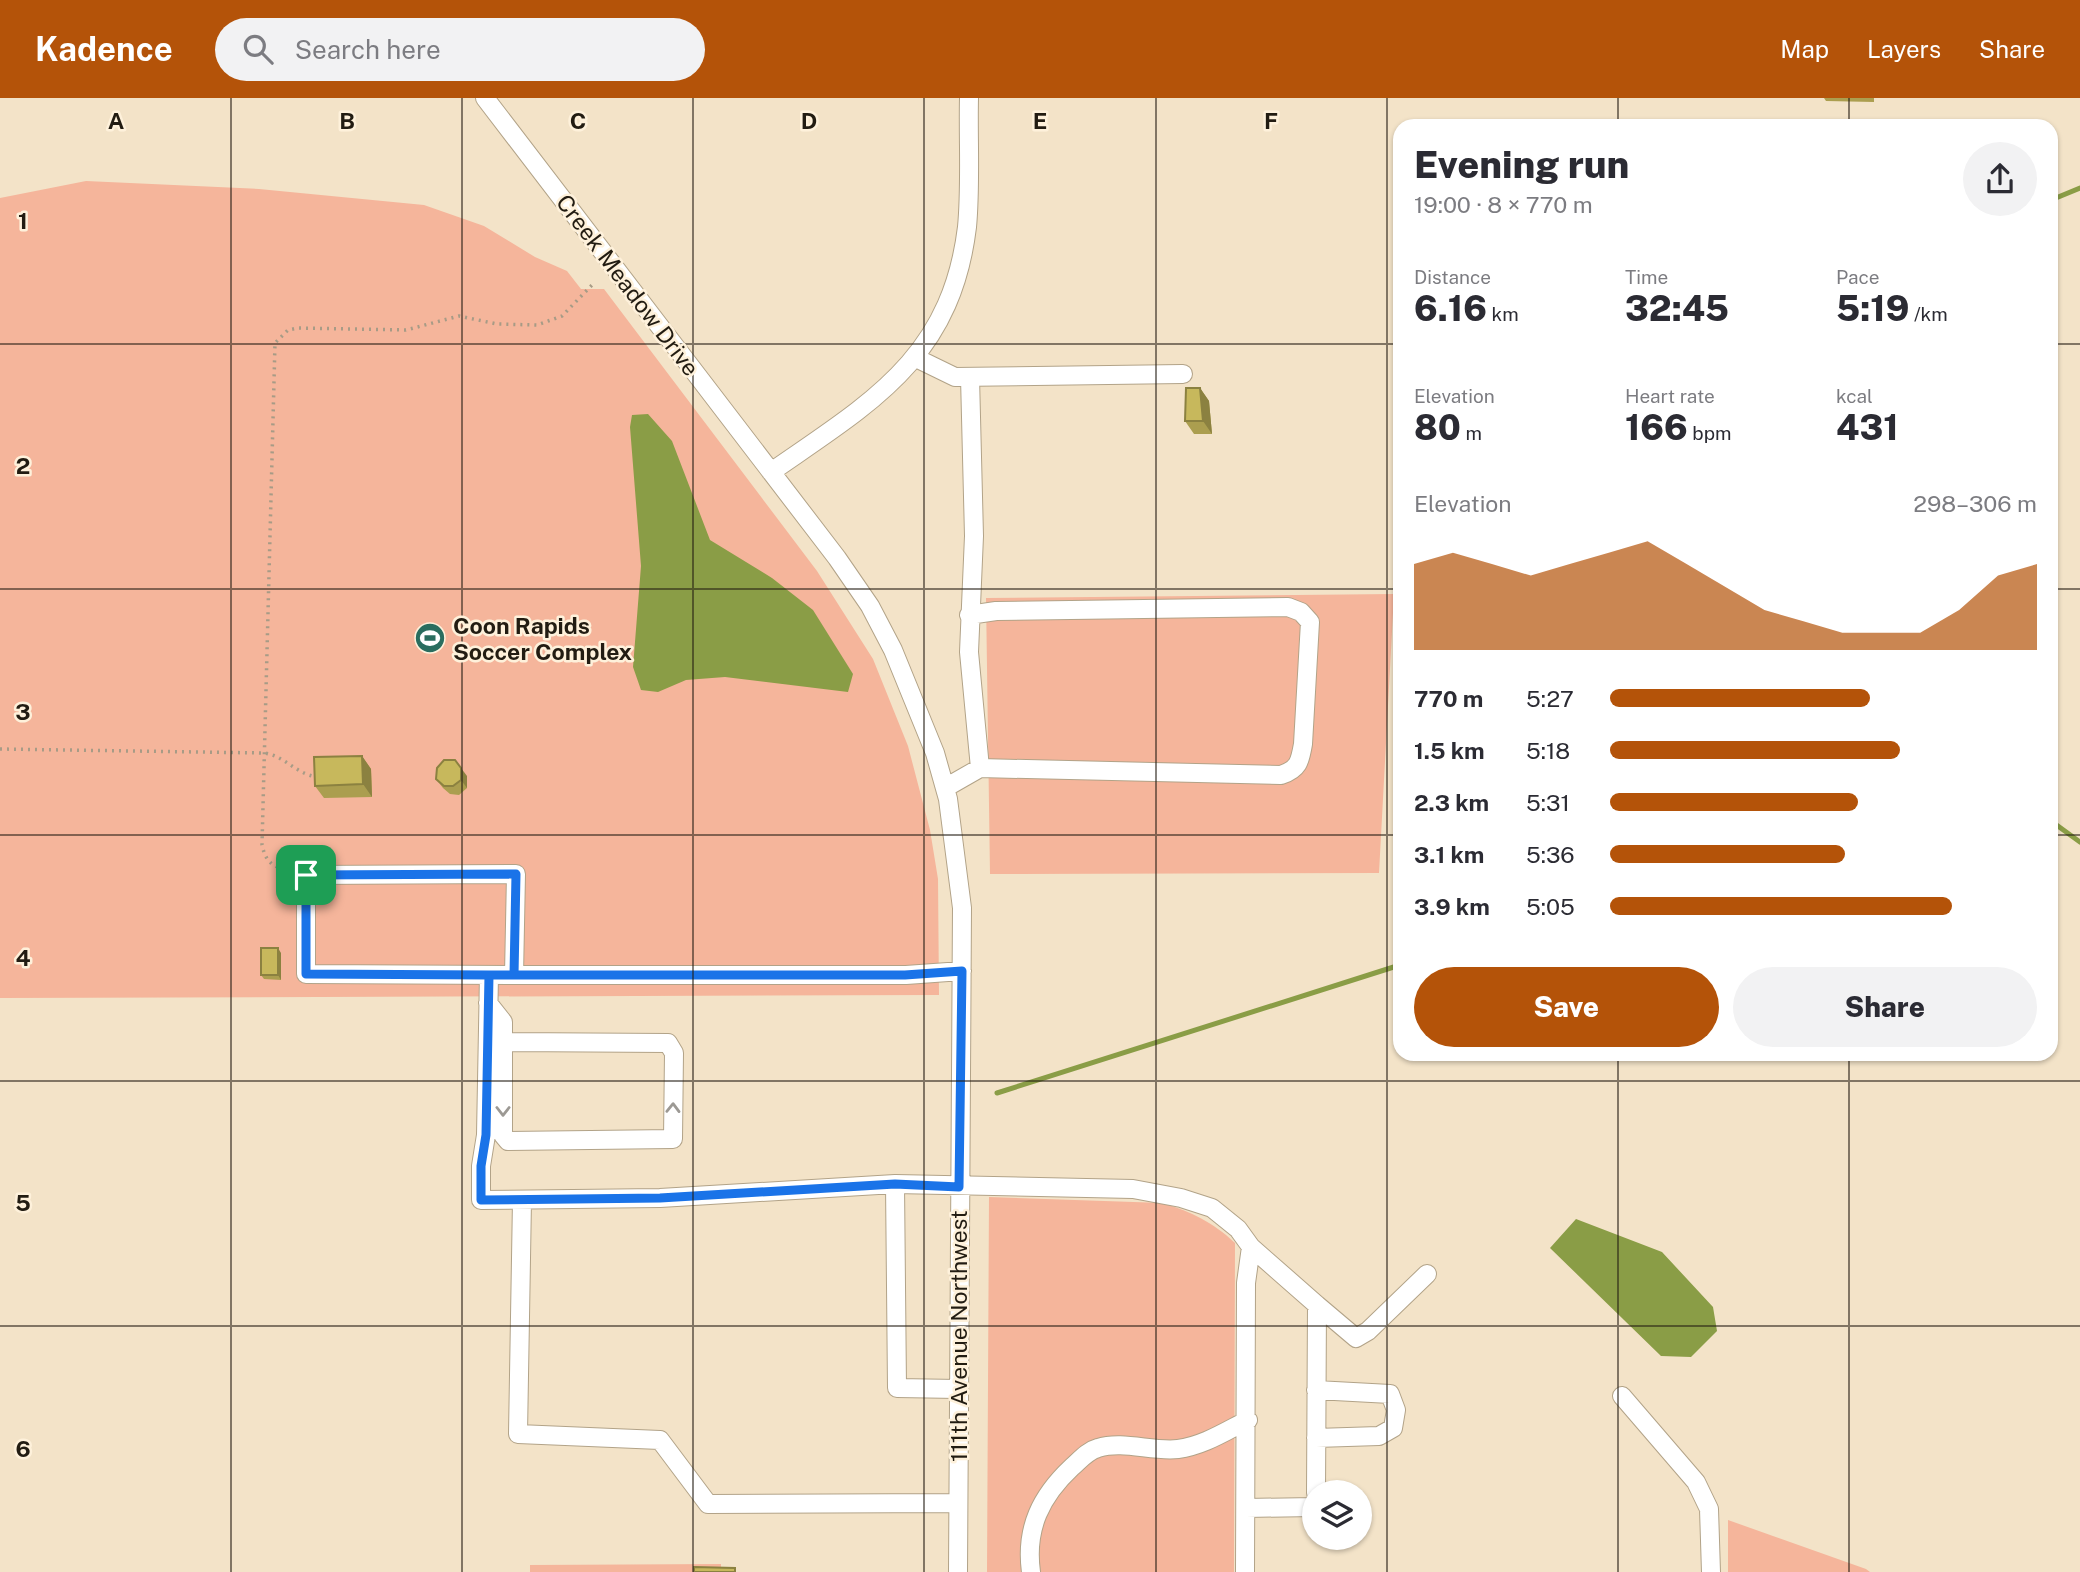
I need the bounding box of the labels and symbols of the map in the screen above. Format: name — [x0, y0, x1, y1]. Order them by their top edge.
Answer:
text: A — [108, 107, 125, 134]
text: B — [339, 107, 355, 134]
text: C — [570, 107, 586, 134]
text: D — [801, 107, 817, 134]
text: E — [1033, 107, 1047, 134]
text: F — [1264, 107, 1278, 134]
street label: Creek Meadow Drive — [551, 189, 705, 381]
text: 1 — [18, 207, 28, 234]
text: 2 — [16, 452, 30, 479]
place label: Coon Rapids Soccer Complex — [453, 612, 633, 665]
sports icon: Coon Rapids Soccer Complex — [413, 621, 447, 655]
text: 3 — [15, 698, 31, 725]
pin — [276, 845, 336, 905]
text: 4 — [15, 944, 31, 971]
one-way arrow — [666, 1102, 681, 1113]
one-way arrow — [495, 1106, 511, 1116]
text: 5 — [15, 1189, 31, 1216]
street label: 111th Avenue Northwest — [945, 1210, 972, 1462]
text: 6 — [15, 1435, 31, 1462]

